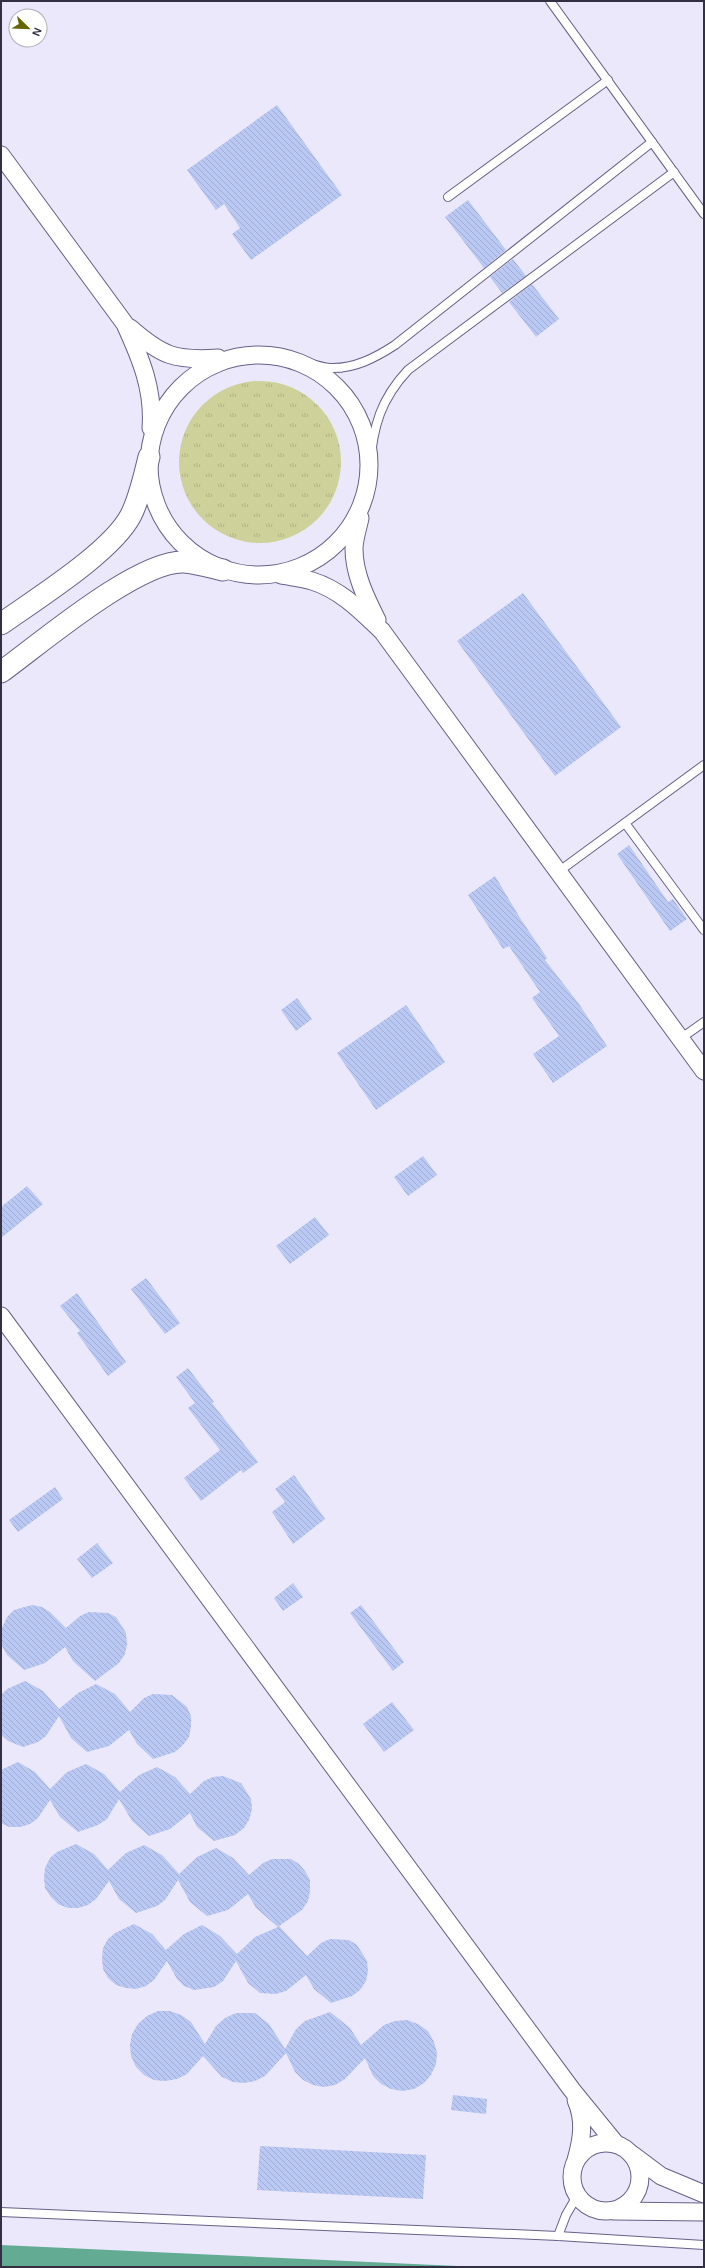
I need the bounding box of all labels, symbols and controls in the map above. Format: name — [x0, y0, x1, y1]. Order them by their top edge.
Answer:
north arrow — [8, 8, 48, 48]
text: N — [30, 26, 44, 38]

